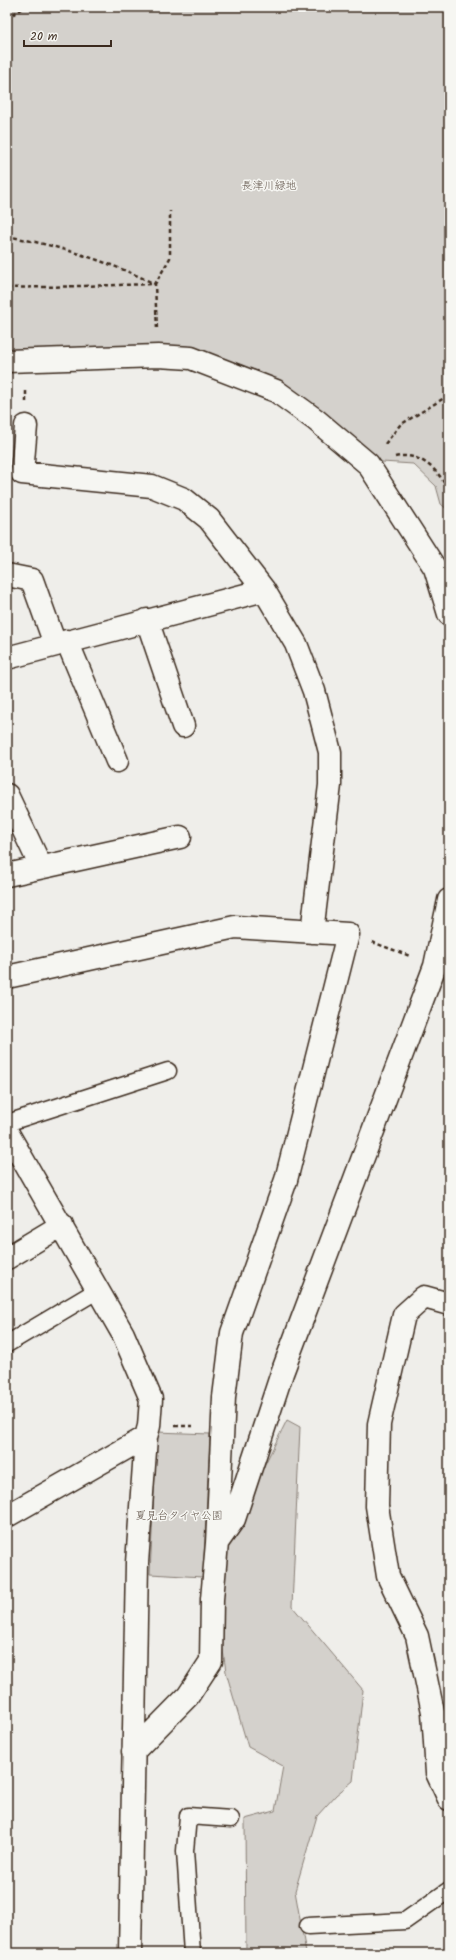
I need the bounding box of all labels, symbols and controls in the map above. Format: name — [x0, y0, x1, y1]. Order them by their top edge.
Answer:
scale bar — [24, 22, 111, 48]
text: 20 m — [30, 27, 58, 46]
park label: 長津川緑地 — [242, 177, 297, 195]
park label: 夏見台タイヤ公園 — [135, 1507, 223, 1525]

